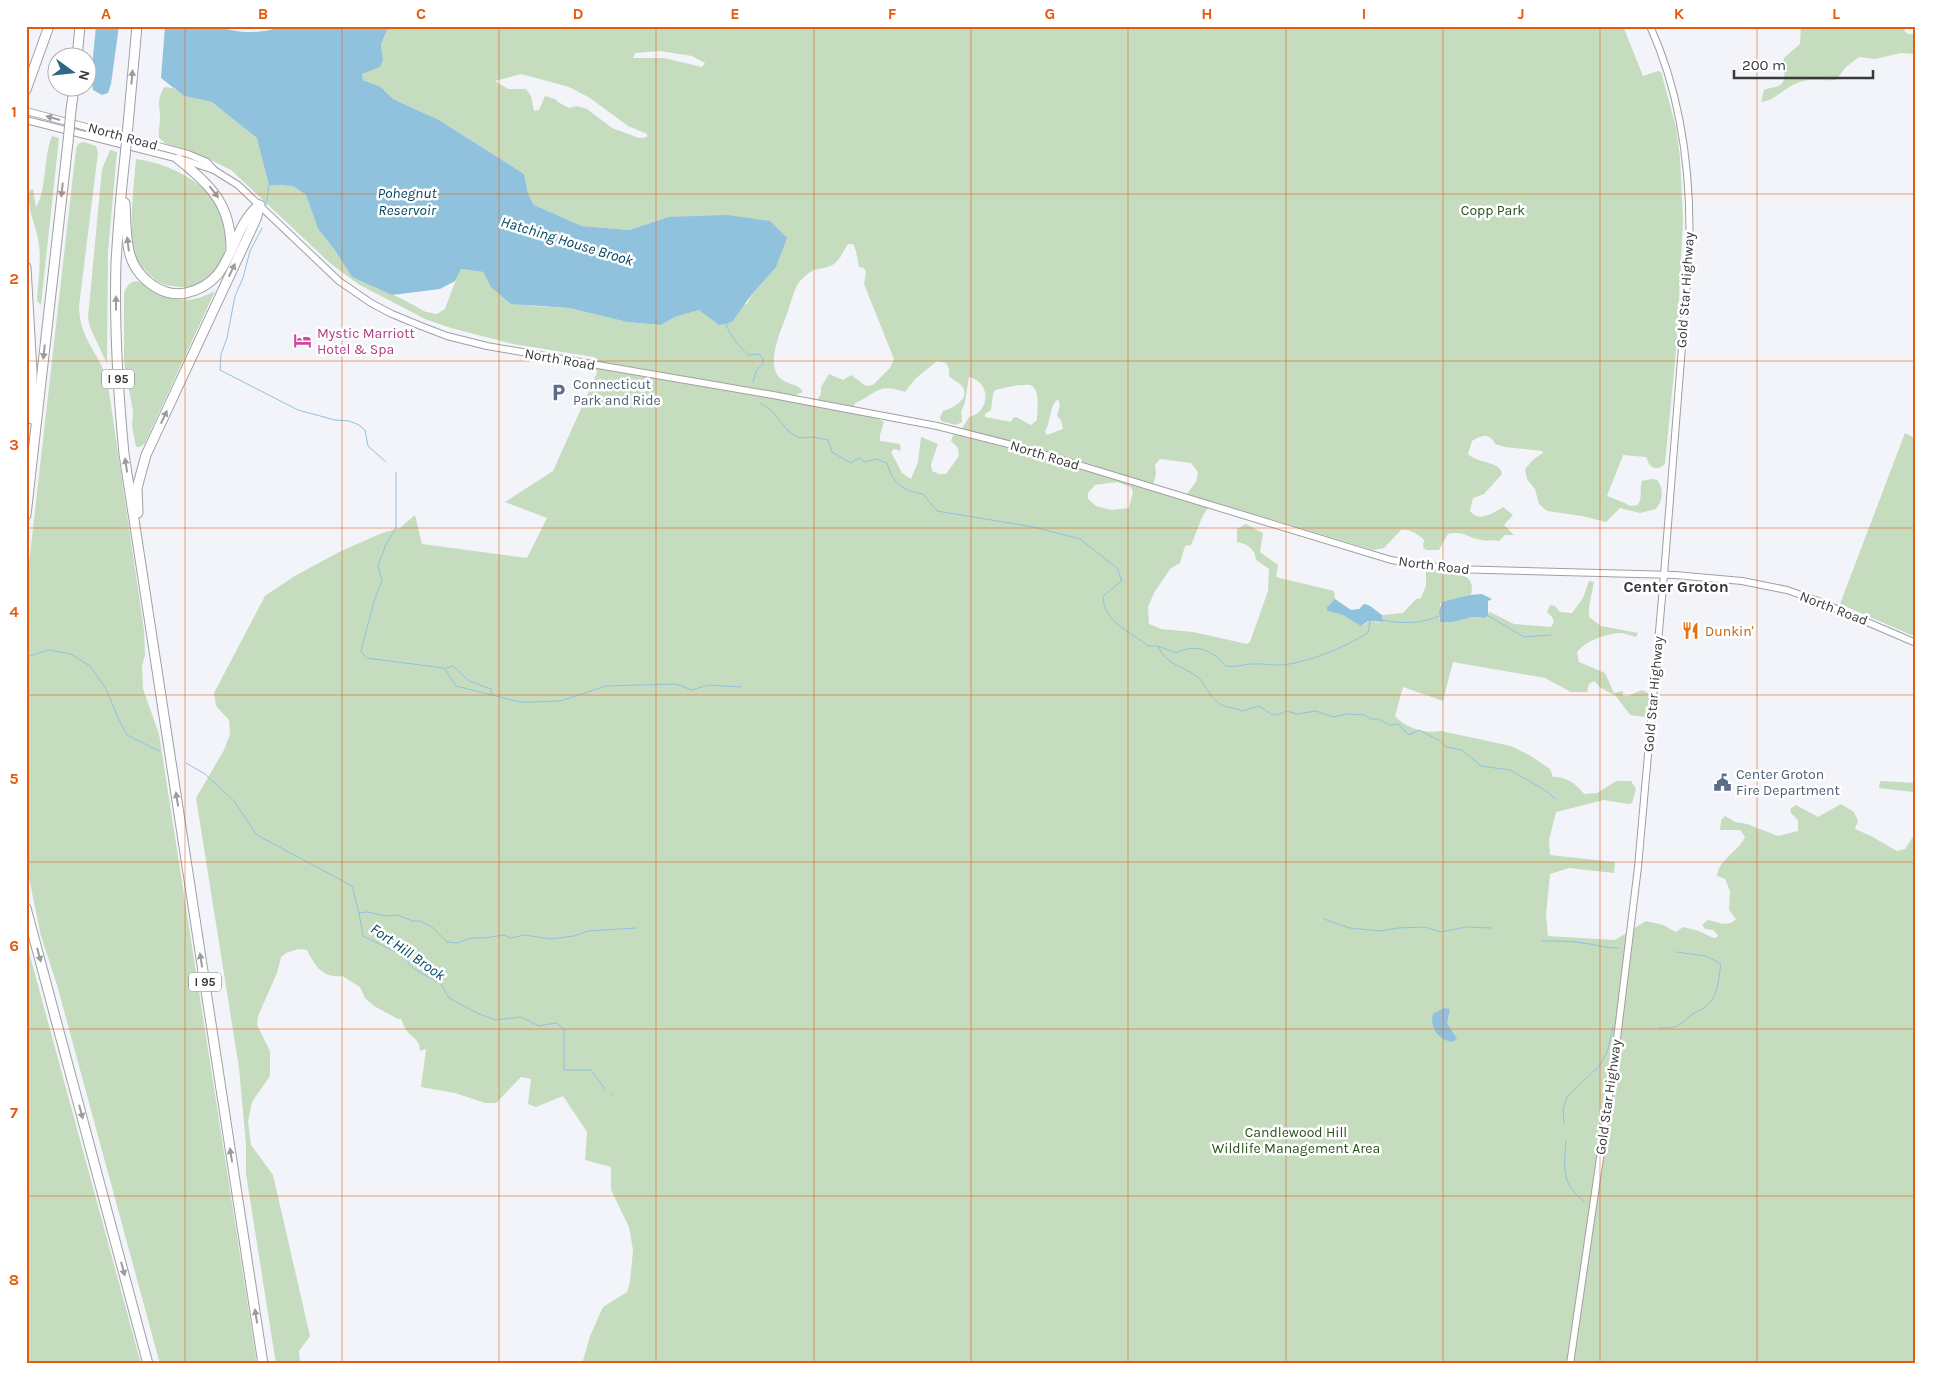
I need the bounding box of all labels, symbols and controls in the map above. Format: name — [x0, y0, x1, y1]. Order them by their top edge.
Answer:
text: A — [101, 4, 111, 23]
text: B — [258, 4, 268, 23]
text: C — [416, 4, 426, 23]
text: D — [573, 4, 584, 23]
text: E — [730, 4, 740, 23]
text: F — [888, 4, 897, 23]
text: G — [1045, 4, 1055, 23]
text: H — [1201, 4, 1213, 23]
text: I — [1362, 4, 1366, 23]
text: J — [1517, 4, 1525, 23]
text: K — [1674, 4, 1685, 23]
text: L — [1832, 4, 1840, 23]
north arrow — [48, 48, 98, 98]
scale bar — [1734, 48, 1873, 80]
text: 200 m — [1742, 56, 1786, 74]
text: N — [75, 68, 94, 82]
one-way arrow — [128, 68, 136, 84]
text: 1 — [11, 102, 17, 121]
one-way arrow — [46, 114, 61, 122]
street label: North Road — [86, 119, 160, 154]
one-way arrow — [58, 182, 66, 198]
water label: Pohegnut Reservoir — [378, 184, 437, 219]
one-way arrow — [208, 185, 219, 198]
park label: Copp Park — [1461, 202, 1525, 219]
water label: Hatching House Brook — [499, 212, 636, 270]
street label: Gold Star Highway — [1673, 231, 1698, 349]
one-way arrow — [124, 236, 132, 252]
one-way arrow — [228, 262, 237, 277]
text: 2 — [9, 269, 19, 288]
one-way arrow — [112, 295, 120, 311]
place label: Mystic Marriott Hotel & Spa — [317, 325, 415, 358]
hotel icon: Mystic Marriott Hotel & Spa — [293, 331, 313, 351]
one-way arrow — [40, 344, 48, 360]
street label: North Road — [523, 345, 597, 374]
road number: I 95 — [102, 369, 134, 388]
place label: Connecticut Park and Ride — [573, 376, 661, 409]
parking icon: Connecticut Park and Ride — [549, 382, 569, 402]
one-way arrow — [160, 410, 168, 424]
text: 3 — [9, 435, 19, 454]
street label: North Road — [1008, 437, 1082, 474]
one-way arrow — [121, 457, 129, 473]
street label: North Road — [1397, 553, 1470, 578]
district label: Center Groton — [1623, 577, 1729, 596]
street label: North Road — [1797, 588, 1870, 629]
text: 4 — [9, 602, 19, 621]
restaurant icon: Dunkin' — [1681, 621, 1701, 641]
place label: Dunkin' — [1705, 623, 1754, 640]
street label: Gold Star Highway — [1640, 635, 1667, 753]
place label: Center Groton Fire Department — [1736, 766, 1840, 799]
text: 5 — [9, 769, 19, 788]
public building icon: Center Groton Fire Department — [1712, 772, 1732, 792]
one-way arrow — [172, 791, 180, 807]
water label: Fort Hill Brook — [367, 920, 449, 985]
text: 6 — [9, 936, 19, 955]
one-way arrow — [35, 948, 43, 963]
one-way arrow — [197, 951, 205, 967]
road number: I 95 — [189, 972, 221, 992]
street label: Gold Star Highway — [1592, 1038, 1625, 1156]
text: 7 — [10, 1103, 18, 1122]
one-way arrow — [77, 1105, 85, 1120]
park label: Candlewood Hill Wildlife Management Area — [1212, 1124, 1380, 1157]
one-way arrow — [227, 1147, 235, 1163]
one-way arrow — [119, 1262, 127, 1277]
text: 8 — [9, 1270, 19, 1289]
one-way arrow — [251, 1307, 259, 1323]

